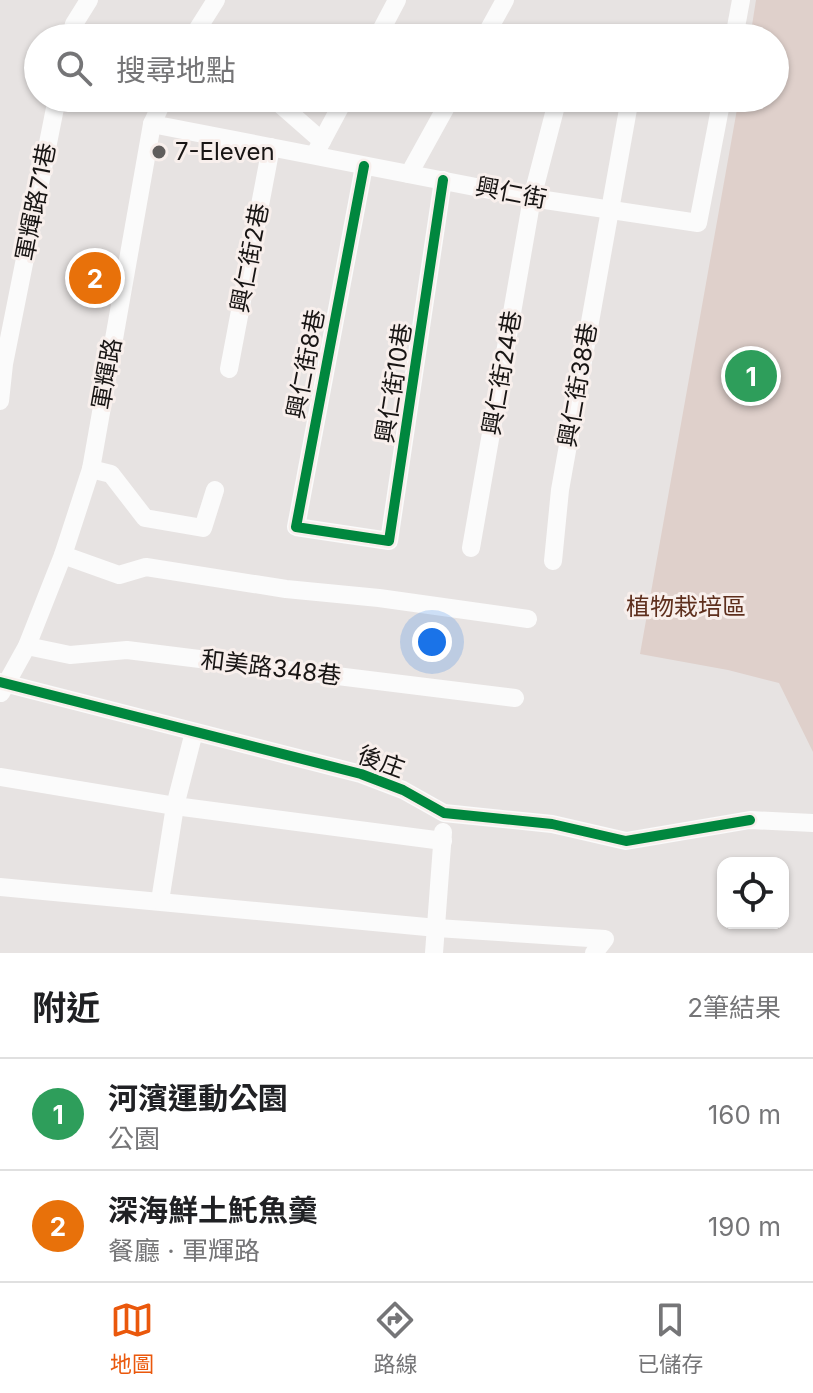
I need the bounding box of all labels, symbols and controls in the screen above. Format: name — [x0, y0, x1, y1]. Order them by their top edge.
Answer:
search box — [24, 24, 789, 112]
icon: search — [52, 46, 96, 90]
text: 搜尋地點 — [116, 52, 236, 88]
place label: 7-Eleven — [175, 137, 275, 166]
street label: 軍輝路71巷 — [10, 141, 61, 263]
marker: 7-Eleven — [150, 143, 168, 161]
street label: 興仁街 — [473, 171, 549, 214]
street label: 興仁街2巷 — [225, 201, 274, 315]
pin: 2 — [69, 248, 121, 308]
street label: 興仁街8巷 — [281, 307, 330, 421]
street label: 興仁街24巷 — [476, 308, 527, 437]
street label: 興仁街10巷 — [370, 321, 417, 445]
street label: 興仁街38巷 — [552, 321, 603, 449]
street label: 軍輝路 — [86, 336, 127, 412]
pin: 1 — [725, 346, 777, 406]
park label: 植物栽培區 — [626, 592, 746, 621]
your location — [412, 622, 452, 662]
street label: 和美路348巷 — [199, 645, 343, 690]
street label: 後庄 — [354, 740, 409, 783]
map controls — [717, 857, 789, 929]
button: locate — [717, 857, 789, 929]
text: 附近 — [32, 987, 100, 1028]
text: 2筆結果 — [687, 992, 781, 1023]
text: 河濱運動公園 — [108, 1080, 288, 1116]
text: 1 — [52, 1099, 64, 1130]
text: 160 m — [708, 1099, 781, 1130]
text: 公園 — [108, 1123, 160, 1154]
text: 深海鮮土魠魚羹 — [108, 1192, 318, 1228]
text: 2 — [50, 1211, 66, 1242]
text: 190 m — [708, 1211, 781, 1242]
text: 餐廳 · 軍輝路 — [108, 1235, 260, 1266]
tab: 地圖 — [110, 1298, 154, 1378]
tab: 路線 — [373, 1298, 417, 1378]
tab: 已儲存 — [637, 1298, 703, 1378]

